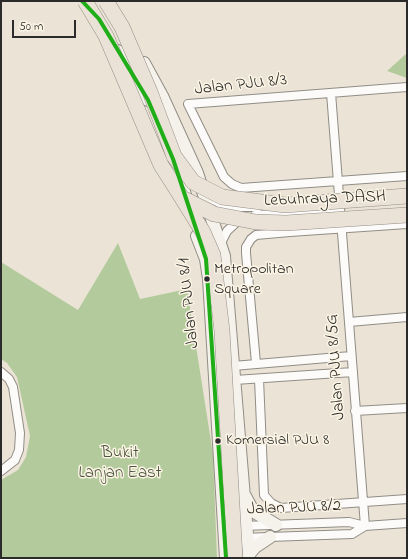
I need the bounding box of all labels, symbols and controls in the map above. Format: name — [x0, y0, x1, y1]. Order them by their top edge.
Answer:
scale bar — [14, 12, 78, 38]
text: 50 m — [19, 18, 43, 36]
street label: Jalan PJU 8/3 — [194, 71, 288, 101]
street label: Lebuhraya DASH — [264, 188, 386, 212]
street label: Jalan PJU 8/1 — [175, 257, 205, 349]
place label: Metropolitan Square — [214, 260, 294, 298]
marker: Metropolitan Square — [202, 274, 212, 284]
street label: Jalan PJU 8/5G — [323, 313, 351, 421]
place label: Komersial PJU 8 — [226, 431, 329, 451]
marker: Komersial PJU 8 — [213, 436, 223, 446]
park label: Bukit Lanjan East — [79, 444, 161, 484]
street label: Jalan PJU 8/2 — [246, 497, 342, 521]

